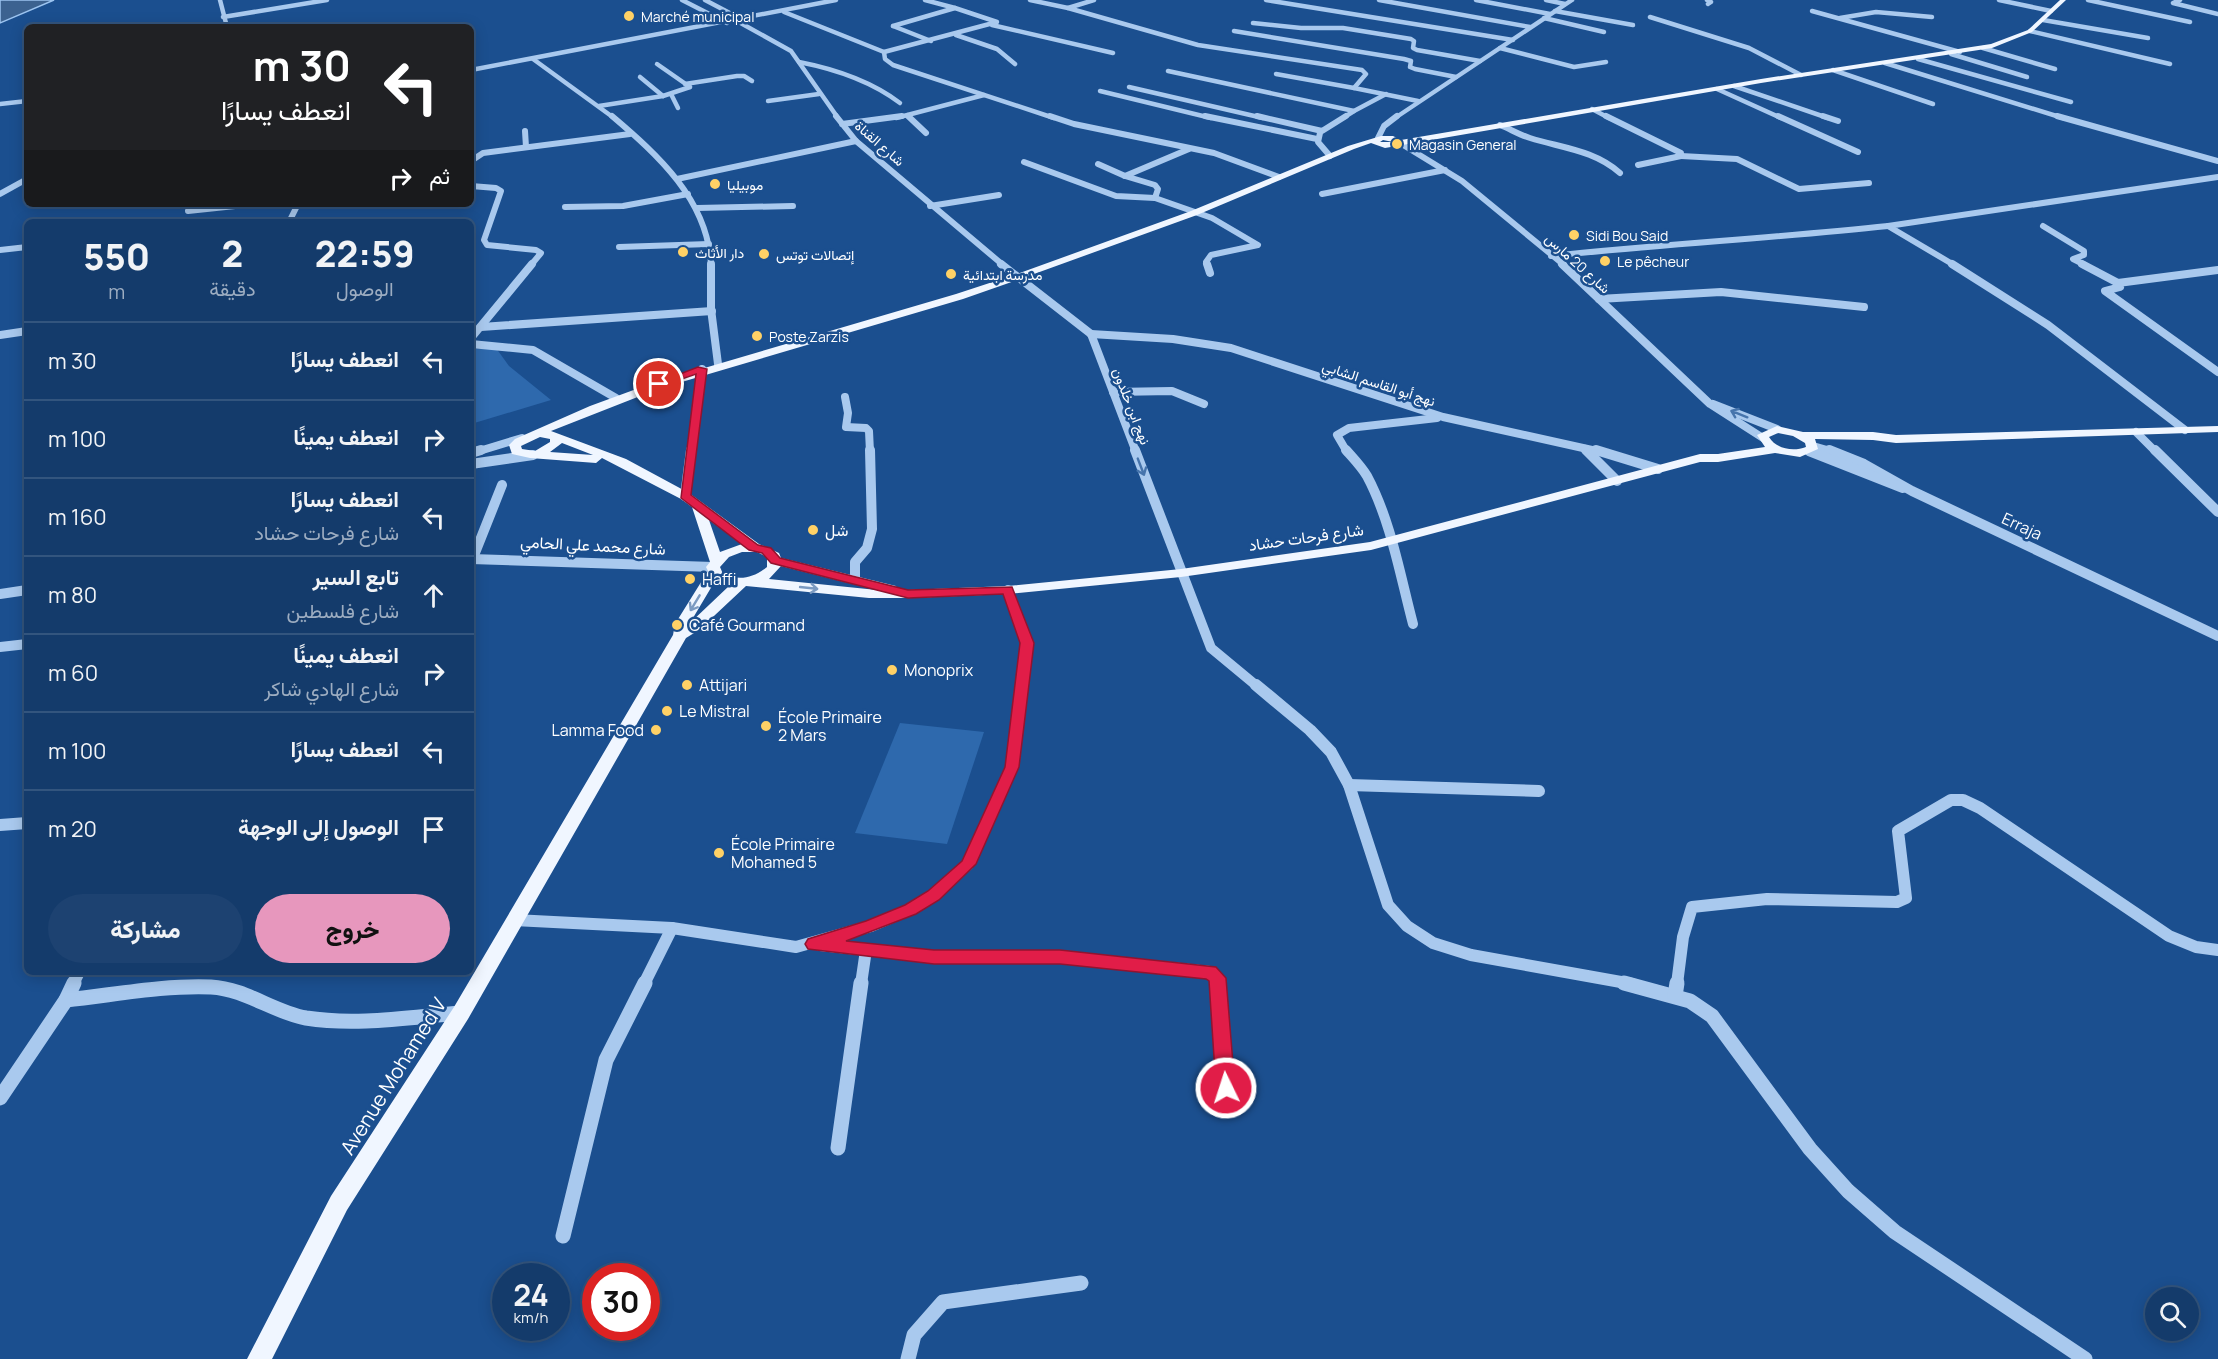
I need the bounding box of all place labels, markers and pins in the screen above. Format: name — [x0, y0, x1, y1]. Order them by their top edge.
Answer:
place label: Marché municipal — [641, 7, 754, 26]
marker: Marché municipal — [622, 9, 636, 23]
place label: Magasin General — [1409, 135, 1516, 154]
marker: Magasin General — [1390, 137, 1404, 151]
place label: موبيليا — [727, 175, 763, 194]
marker: موبيليا — [708, 177, 722, 191]
place label: Sidi Bou Said — [1586, 226, 1668, 245]
marker: Sidi Bou Said — [1567, 228, 1581, 242]
place label: دار الأثاث — [695, 243, 745, 262]
marker: دار الأثاث — [676, 245, 690, 259]
place label: إتصالات توتس — [776, 245, 854, 265]
marker: إتصالات توتس — [757, 247, 771, 261]
place label: Le pêcheur — [1617, 252, 1689, 271]
marker: Le pêcheur — [1598, 254, 1612, 268]
place label: مدرسة ابتدائية — [963, 265, 1042, 284]
marker: مدرسة ابتدائية — [944, 267, 958, 281]
place label: Poste Zarzis — [769, 327, 849, 346]
marker: Poste Zarzis — [750, 329, 764, 343]
pin — [633, 358, 684, 409]
place label: شل — [825, 519, 848, 541]
marker: شل — [806, 523, 820, 537]
place label: Haffi — [702, 568, 736, 590]
marker: Haffi — [683, 572, 697, 586]
place label: Café Gourmand — [689, 614, 805, 636]
marker: Café Gourmand — [670, 618, 684, 632]
place label: Monoprix — [904, 659, 974, 681]
marker: Monoprix — [885, 663, 899, 677]
place label: Attijari — [699, 674, 747, 696]
marker: Attijari — [680, 678, 694, 692]
place label: Le Mistral — [679, 700, 750, 722]
marker: Le Mistral — [660, 704, 674, 718]
place label: École Primaire 2 Mars — [778, 706, 882, 746]
place label: Lamma Food — [551, 719, 644, 741]
marker: École Primaire 2 Mars — [759, 719, 773, 733]
marker: Lamma Food — [649, 723, 663, 737]
place label: École Primaire Mohamed 5 — [731, 833, 835, 873]
marker: École Primaire Mohamed 5 — [712, 846, 726, 860]

